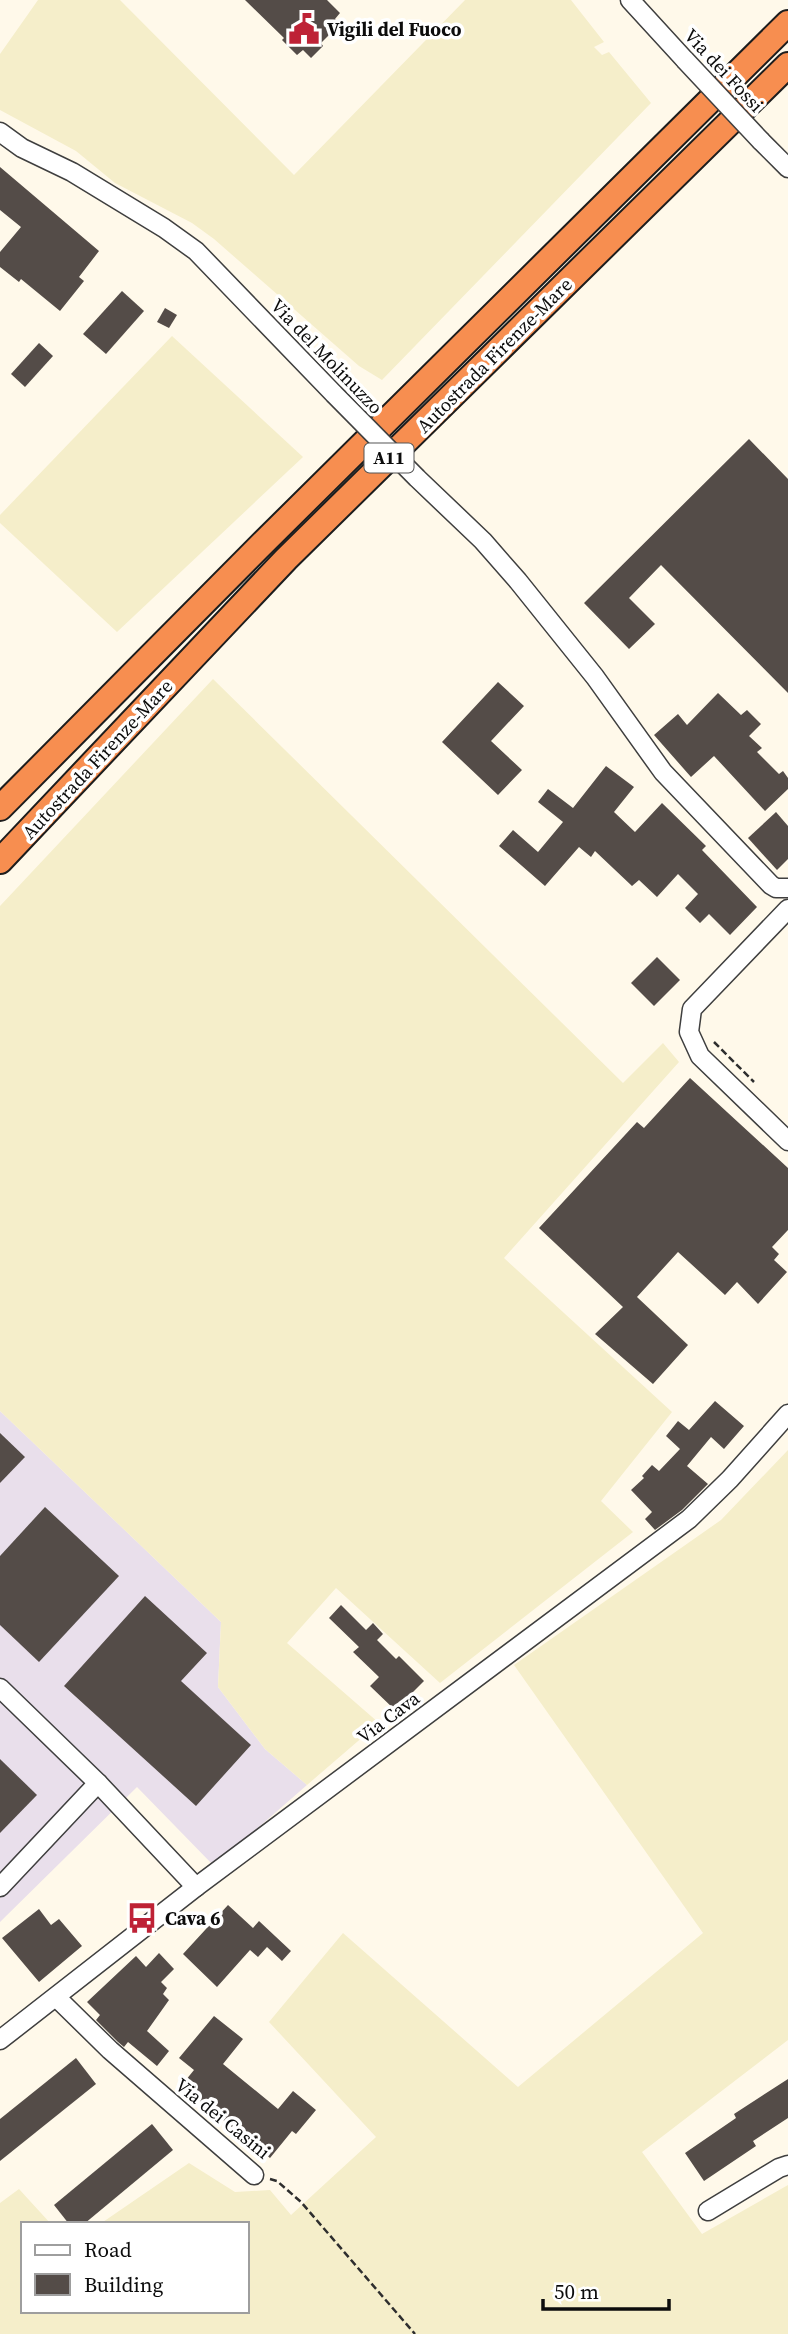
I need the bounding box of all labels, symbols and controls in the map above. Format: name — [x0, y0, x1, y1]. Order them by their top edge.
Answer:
public building icon: Vigili del Fuoco — [287, 12, 321, 46]
place label: Vigili del Fuoco — [327, 16, 462, 42]
street label: Via dei Fossi — [679, 23, 770, 118]
street label: Autostrada Firenze-Mare — [411, 272, 577, 438]
street label: Via del Molinuzzo — [265, 293, 389, 419]
road number: A11 — [364, 444, 414, 472]
street label: Autostrada Firenze-Mare — [16, 673, 178, 845]
street label: Via Cava — [351, 1685, 425, 1749]
bus stop icon: Cava 6 — [125, 1901, 159, 1935]
place label: Cava 6 — [165, 1905, 221, 1931]
street label: Via dei Casini — [170, 2072, 276, 2165]
legend — [21, 2222, 248, 2313]
text: Road — [84, 2235, 132, 2264]
scale bar — [543, 2268, 669, 2312]
text: Building — [84, 2270, 163, 2299]
text: 50 m — [554, 2277, 599, 2306]

